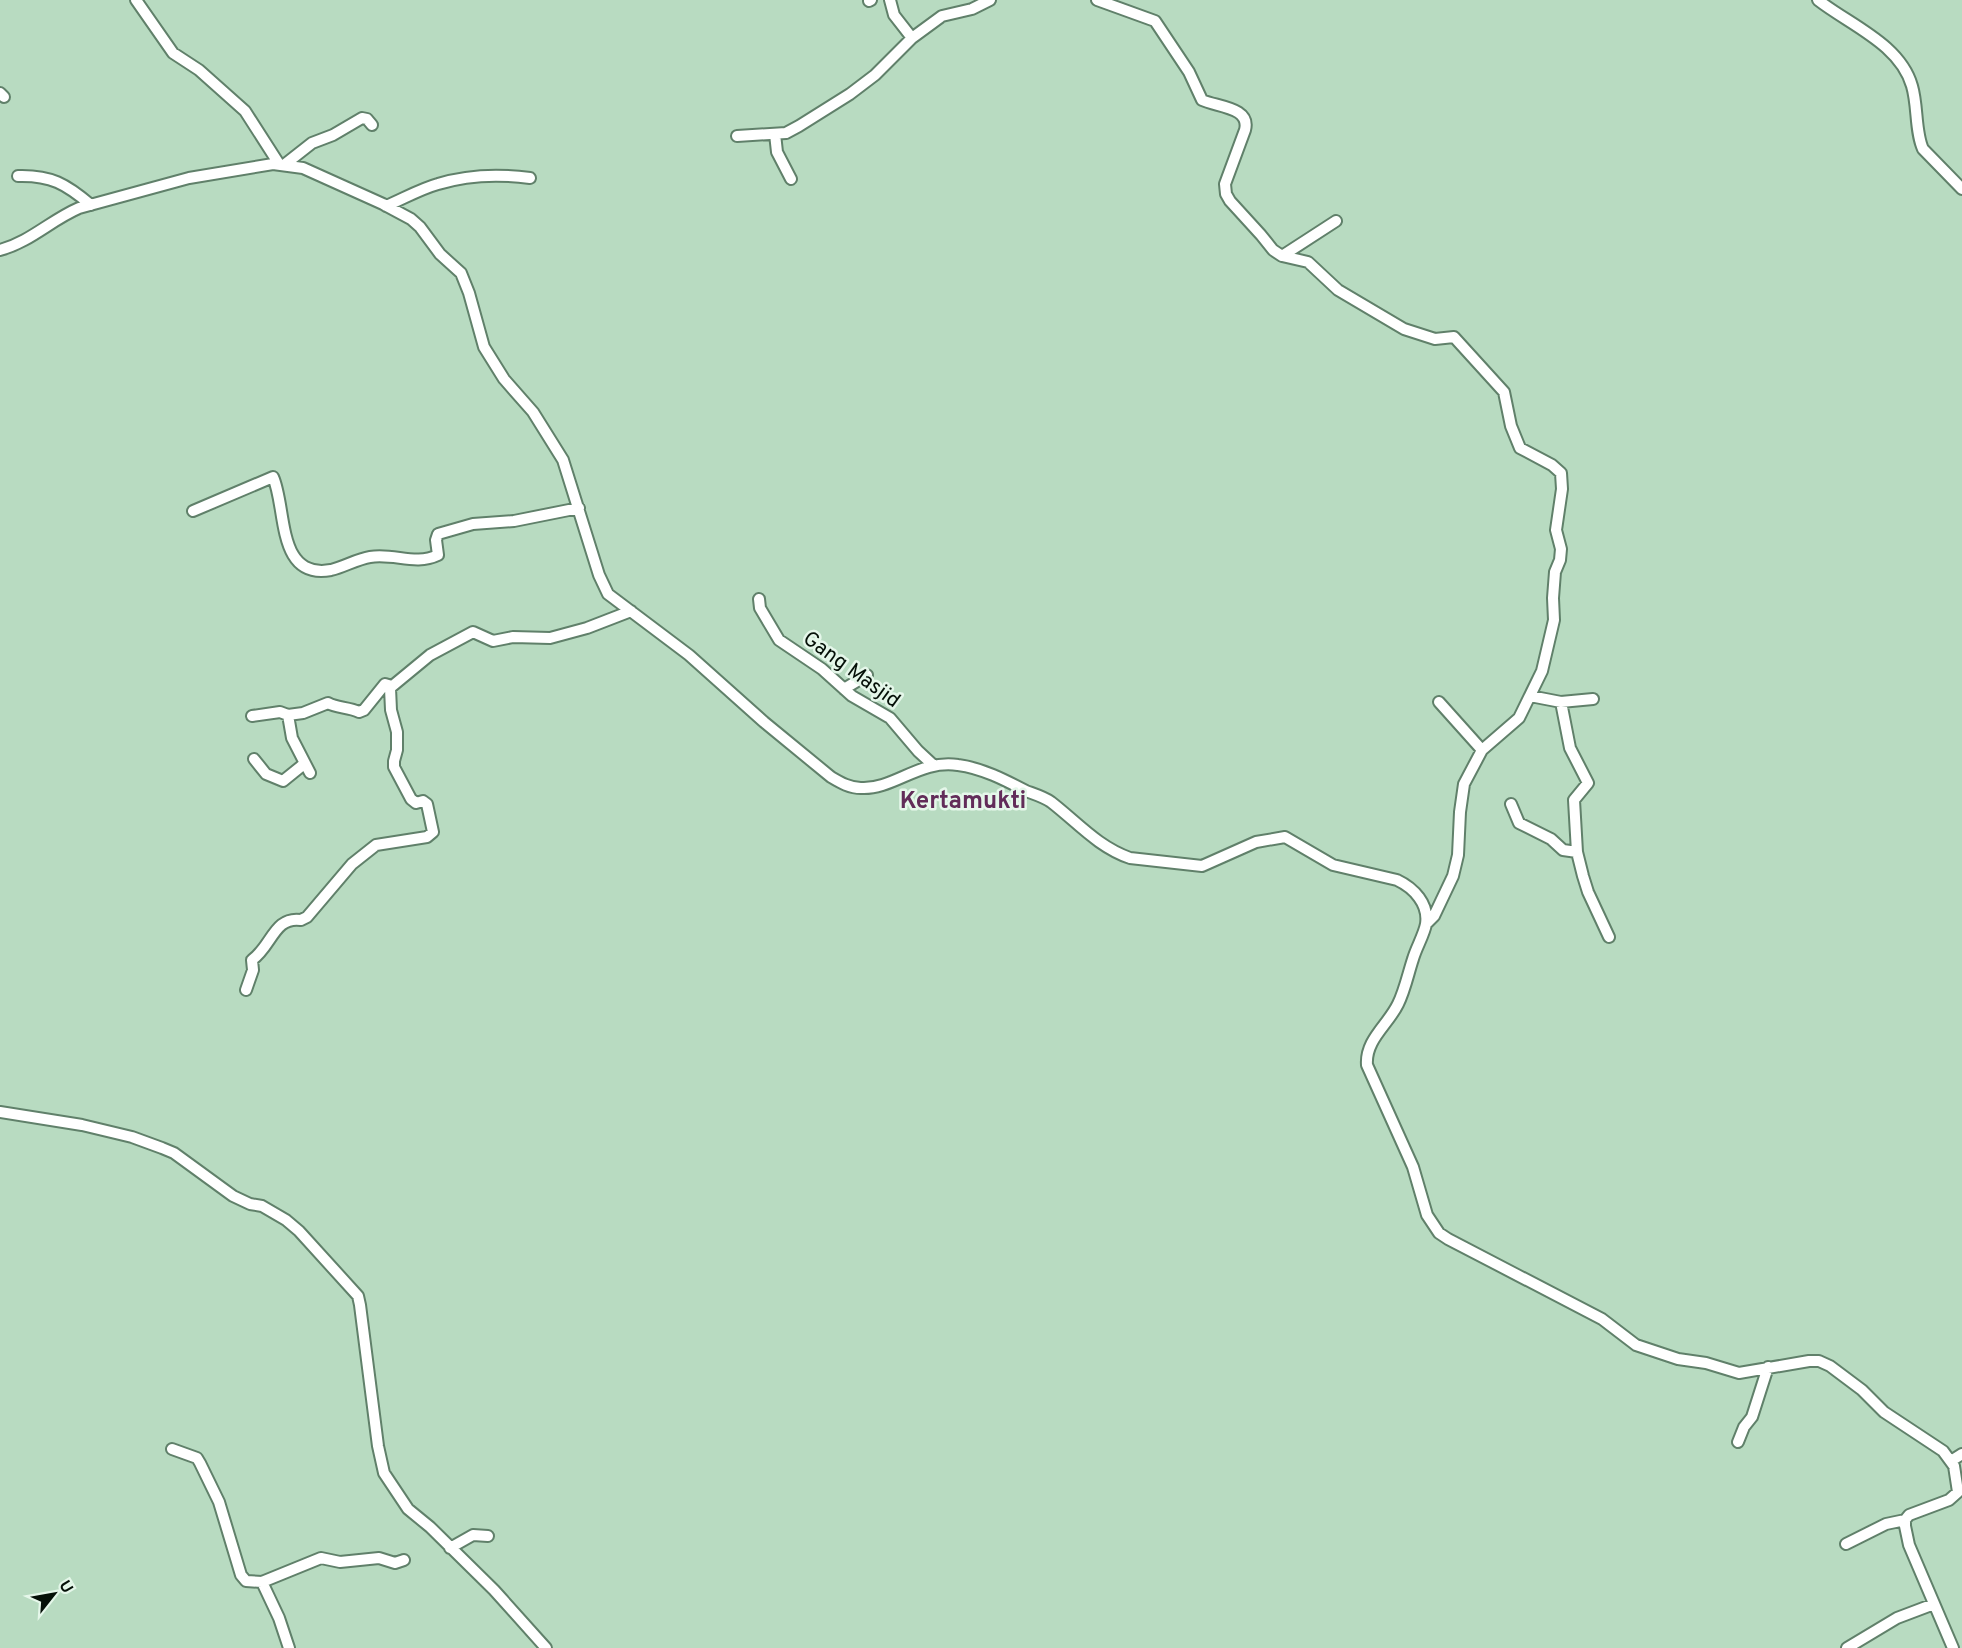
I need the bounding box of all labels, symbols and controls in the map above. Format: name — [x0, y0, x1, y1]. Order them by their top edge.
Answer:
street label: Gang Masjid — [797, 626, 905, 715]
district label: Kertamukti — [900, 787, 1026, 817]
north arrow — [24, 1564, 84, 1624]
text: U — [54, 1577, 77, 1597]

